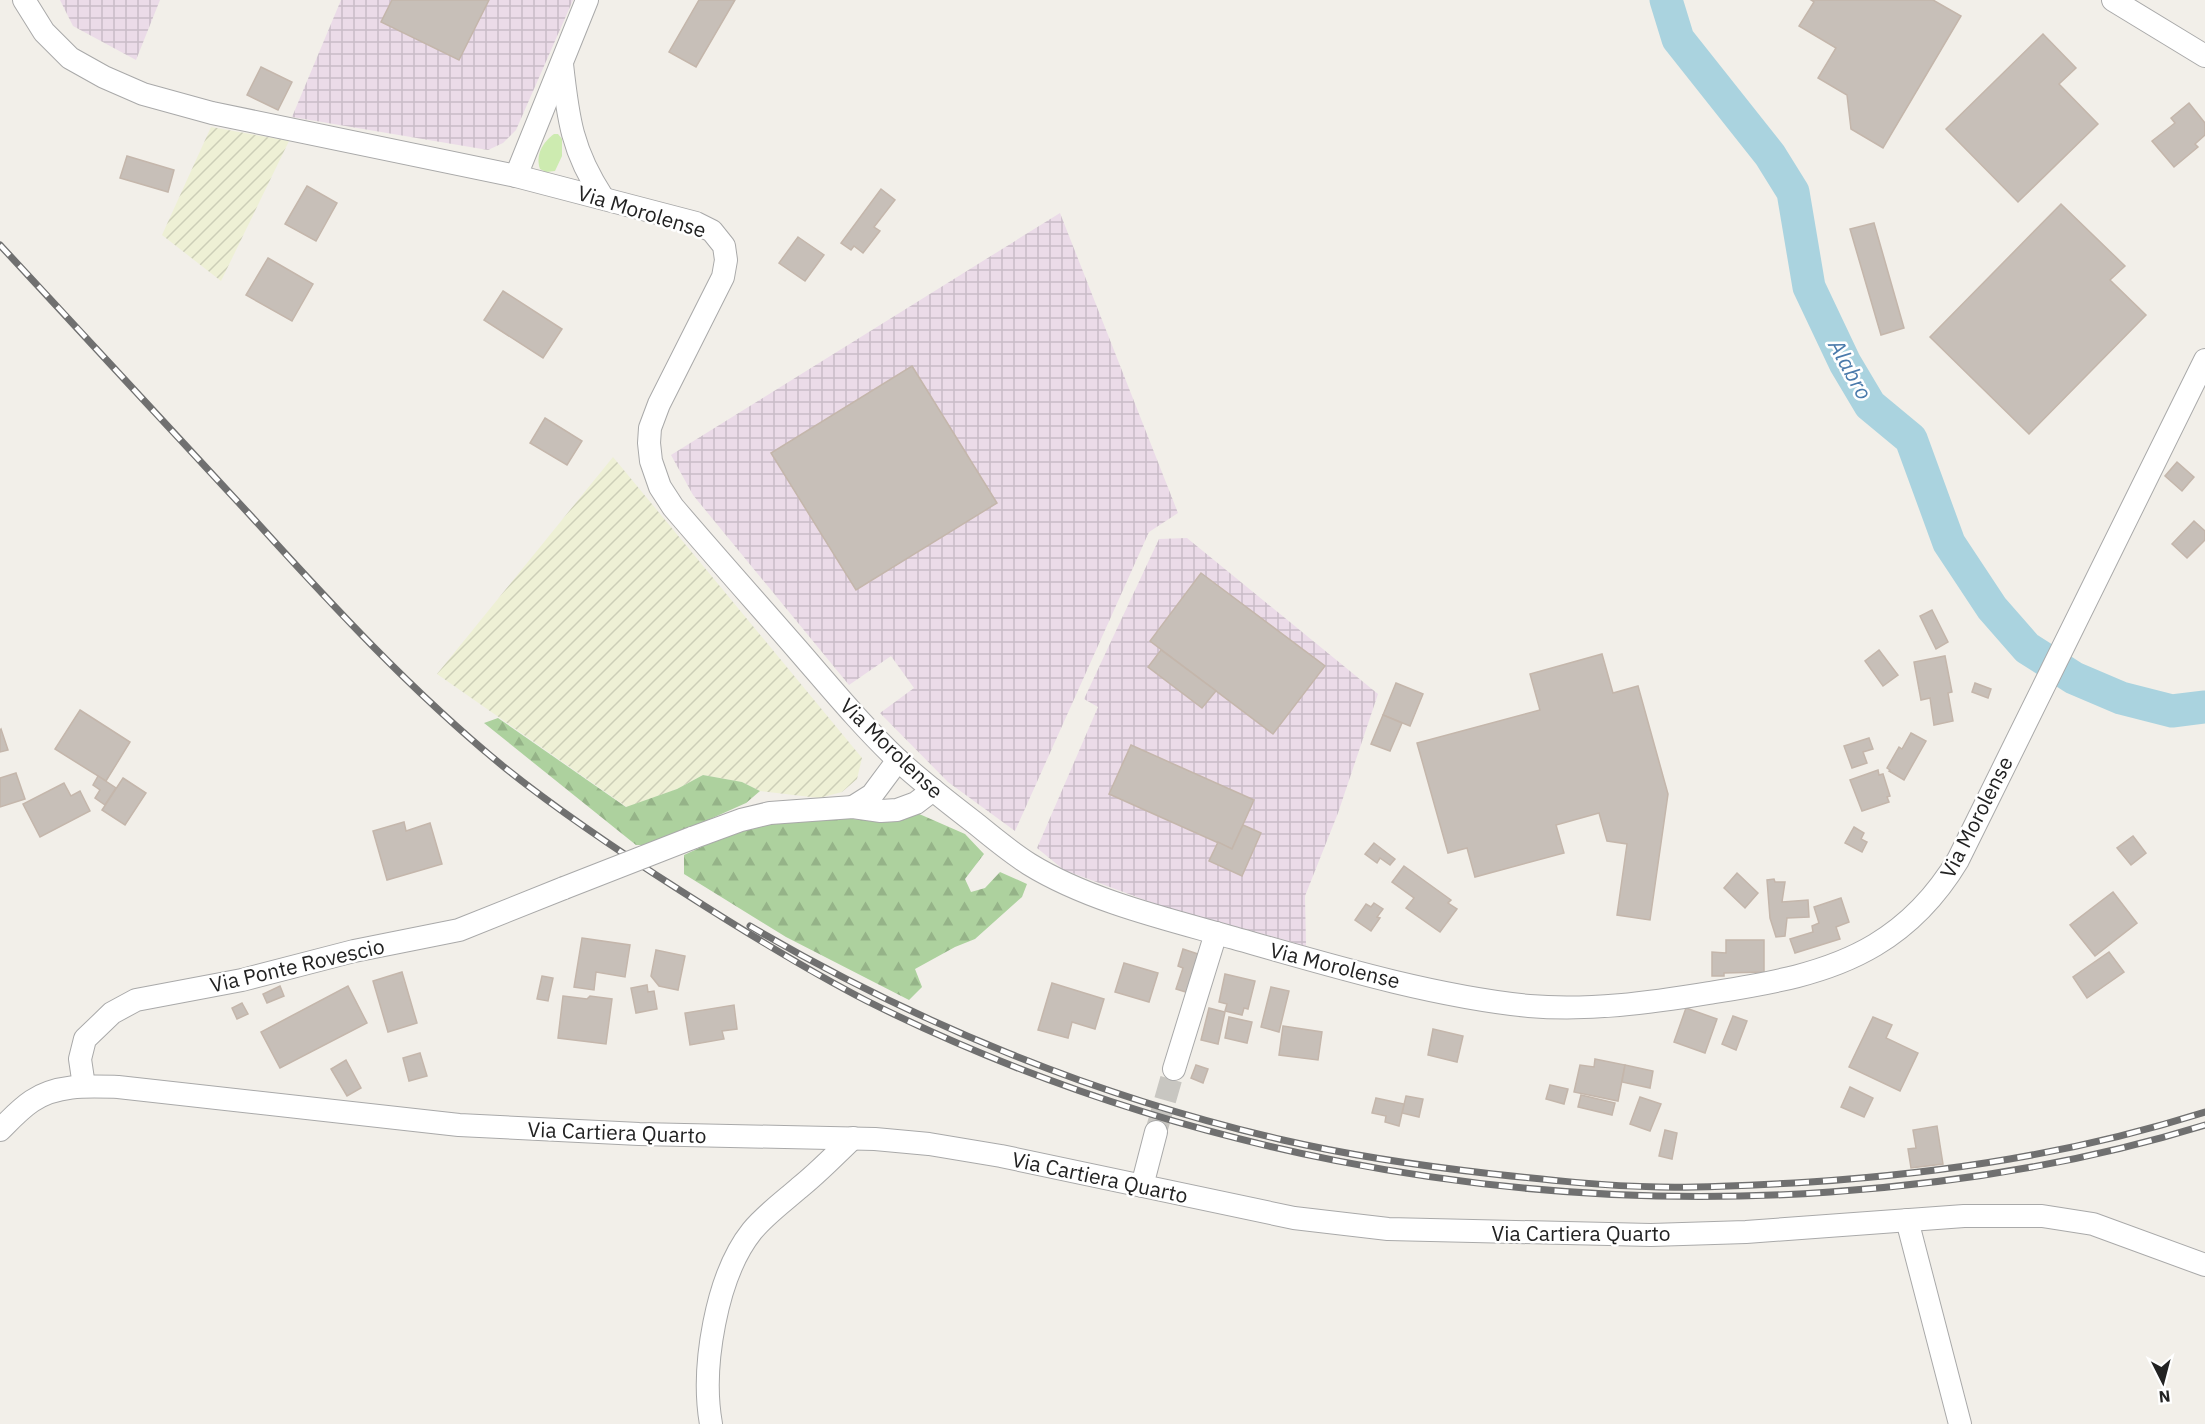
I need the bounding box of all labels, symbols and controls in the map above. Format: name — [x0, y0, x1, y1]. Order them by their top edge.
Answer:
street label: Via Morolense — [574, 178, 710, 244]
water label: Alabro — [1822, 333, 1879, 404]
street label: Via Morolense — [834, 692, 950, 804]
street label: Via Morolense — [1933, 751, 2019, 883]
street label: Via Ponte Rovescio — [207, 931, 387, 999]
street label: Via Morolense — [1267, 935, 1403, 995]
street label: Via Cartiera Quarto — [527, 1115, 707, 1149]
street label: Via Cartiera Quarto — [1010, 1145, 1190, 1209]
street label: Via Cartiera Quarto — [1491, 1219, 1671, 1247]
north arrow — [2133, 1352, 2193, 1412]
text: N — [2158, 1386, 2171, 1407]

